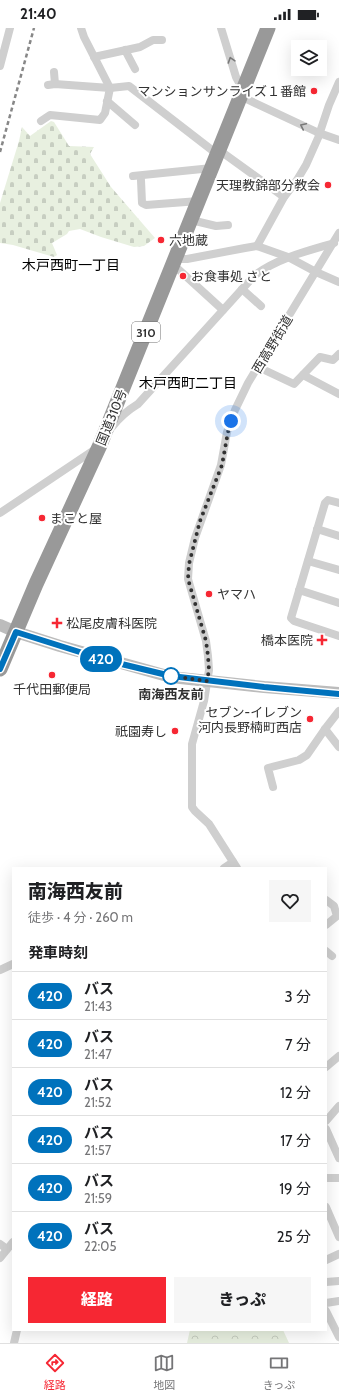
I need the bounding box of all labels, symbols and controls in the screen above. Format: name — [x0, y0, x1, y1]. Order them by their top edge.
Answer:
text: 21:40 — [20, 5, 57, 23]
map controls — [291, 40, 327, 76]
button: layers — [291, 40, 327, 76]
one-way arrow — [227, 56, 236, 63]
place label: マンションサンライズ１番館 — [137, 83, 306, 99]
marker: マンションサンライズ１番館 — [309, 86, 319, 96]
one-way arrow — [299, 123, 307, 131]
place label: 天理教錦部分教会 — [216, 177, 320, 193]
marker: 天理教錦部分教会 — [323, 180, 333, 190]
place label: 六地蔵 — [169, 232, 208, 248]
marker: 六地蔵 — [156, 235, 166, 245]
district label: 木戸西町一丁目 — [22, 256, 120, 274]
place label: お食事処 さと — [191, 268, 272, 284]
marker: お食事処 さと — [178, 271, 188, 281]
street label: 西高野街道 — [248, 312, 296, 376]
road number: 310 — [132, 322, 160, 342]
district label: 木戸西町二丁目 — [139, 374, 237, 392]
street label: 国道310号 — [92, 386, 130, 448]
your location — [221, 411, 241, 431]
place label: まこと屋 — [50, 510, 102, 526]
marker: まこと屋 — [37, 513, 47, 523]
place label: ヤマハ — [217, 586, 256, 602]
marker: ヤマハ — [204, 589, 214, 599]
place label: 松尾皮膚科医院 — [66, 615, 157, 631]
marker: 松尾皮膚科医院 — [51, 617, 63, 629]
place label: 橋本医院 — [261, 632, 313, 648]
marker: 橋本医院 — [316, 634, 328, 646]
line badge: 420 — [78, 646, 124, 672]
text: 420 — [88, 650, 114, 668]
marker: 南海西友前 — [162, 667, 180, 685]
marker: 千代田郵便局 — [47, 670, 57, 680]
place label: 千代田郵便局 — [13, 681, 91, 697]
place label: 南海西友前 — [138, 686, 204, 702]
place label: セブン-イレブン 河内長野楠町西店 — [198, 704, 302, 735]
marker: セブン-イレブン 河内長野楠町西店 — [305, 714, 315, 724]
place label: 祇園寿し — [115, 723, 167, 739]
marker: 祇園寿し — [170, 726, 180, 736]
text: 南海西友前 — [28, 880, 123, 903]
button: heart — [269, 880, 311, 922]
text: 徒歩 · 4 分 · 260 m — [28, 909, 133, 925]
text: 発車時刻 — [28, 944, 88, 962]
text: バス — [84, 980, 114, 998]
text: 420 — [37, 987, 63, 1005]
text: 3 分 — [285, 988, 311, 1006]
text: 21:43 — [84, 998, 112, 1014]
text: バス — [84, 1028, 114, 1046]
text: 420 — [37, 1035, 63, 1053]
text: 7 分 — [285, 1036, 311, 1054]
text: 21:47 — [84, 1046, 112, 1062]
text: バス — [84, 1076, 114, 1094]
text: 420 — [37, 1083, 63, 1101]
text: 12 分 — [280, 1084, 311, 1102]
text: 21:52 — [84, 1094, 112, 1110]
text: バス — [84, 1124, 114, 1142]
text: 420 — [37, 1131, 63, 1149]
text: 17 分 — [280, 1132, 311, 1150]
text: 21:57 — [84, 1142, 111, 1158]
text: バス — [84, 1172, 114, 1190]
text: 420 — [37, 1179, 63, 1197]
text: 19 分 — [279, 1180, 311, 1198]
text: 21:59 — [84, 1190, 112, 1206]
text: バス — [84, 1220, 114, 1238]
text: 420 — [37, 1227, 63, 1245]
text: 25 分 — [277, 1228, 311, 1246]
text: 22:05 — [84, 1238, 116, 1254]
button: 経路 — [28, 1277, 166, 1323]
button: きっぷ — [174, 1277, 311, 1323]
tab: 経路 — [44, 1352, 66, 1392]
tab: 地図 — [153, 1352, 175, 1392]
tab: きっぷ — [263, 1352, 295, 1392]

